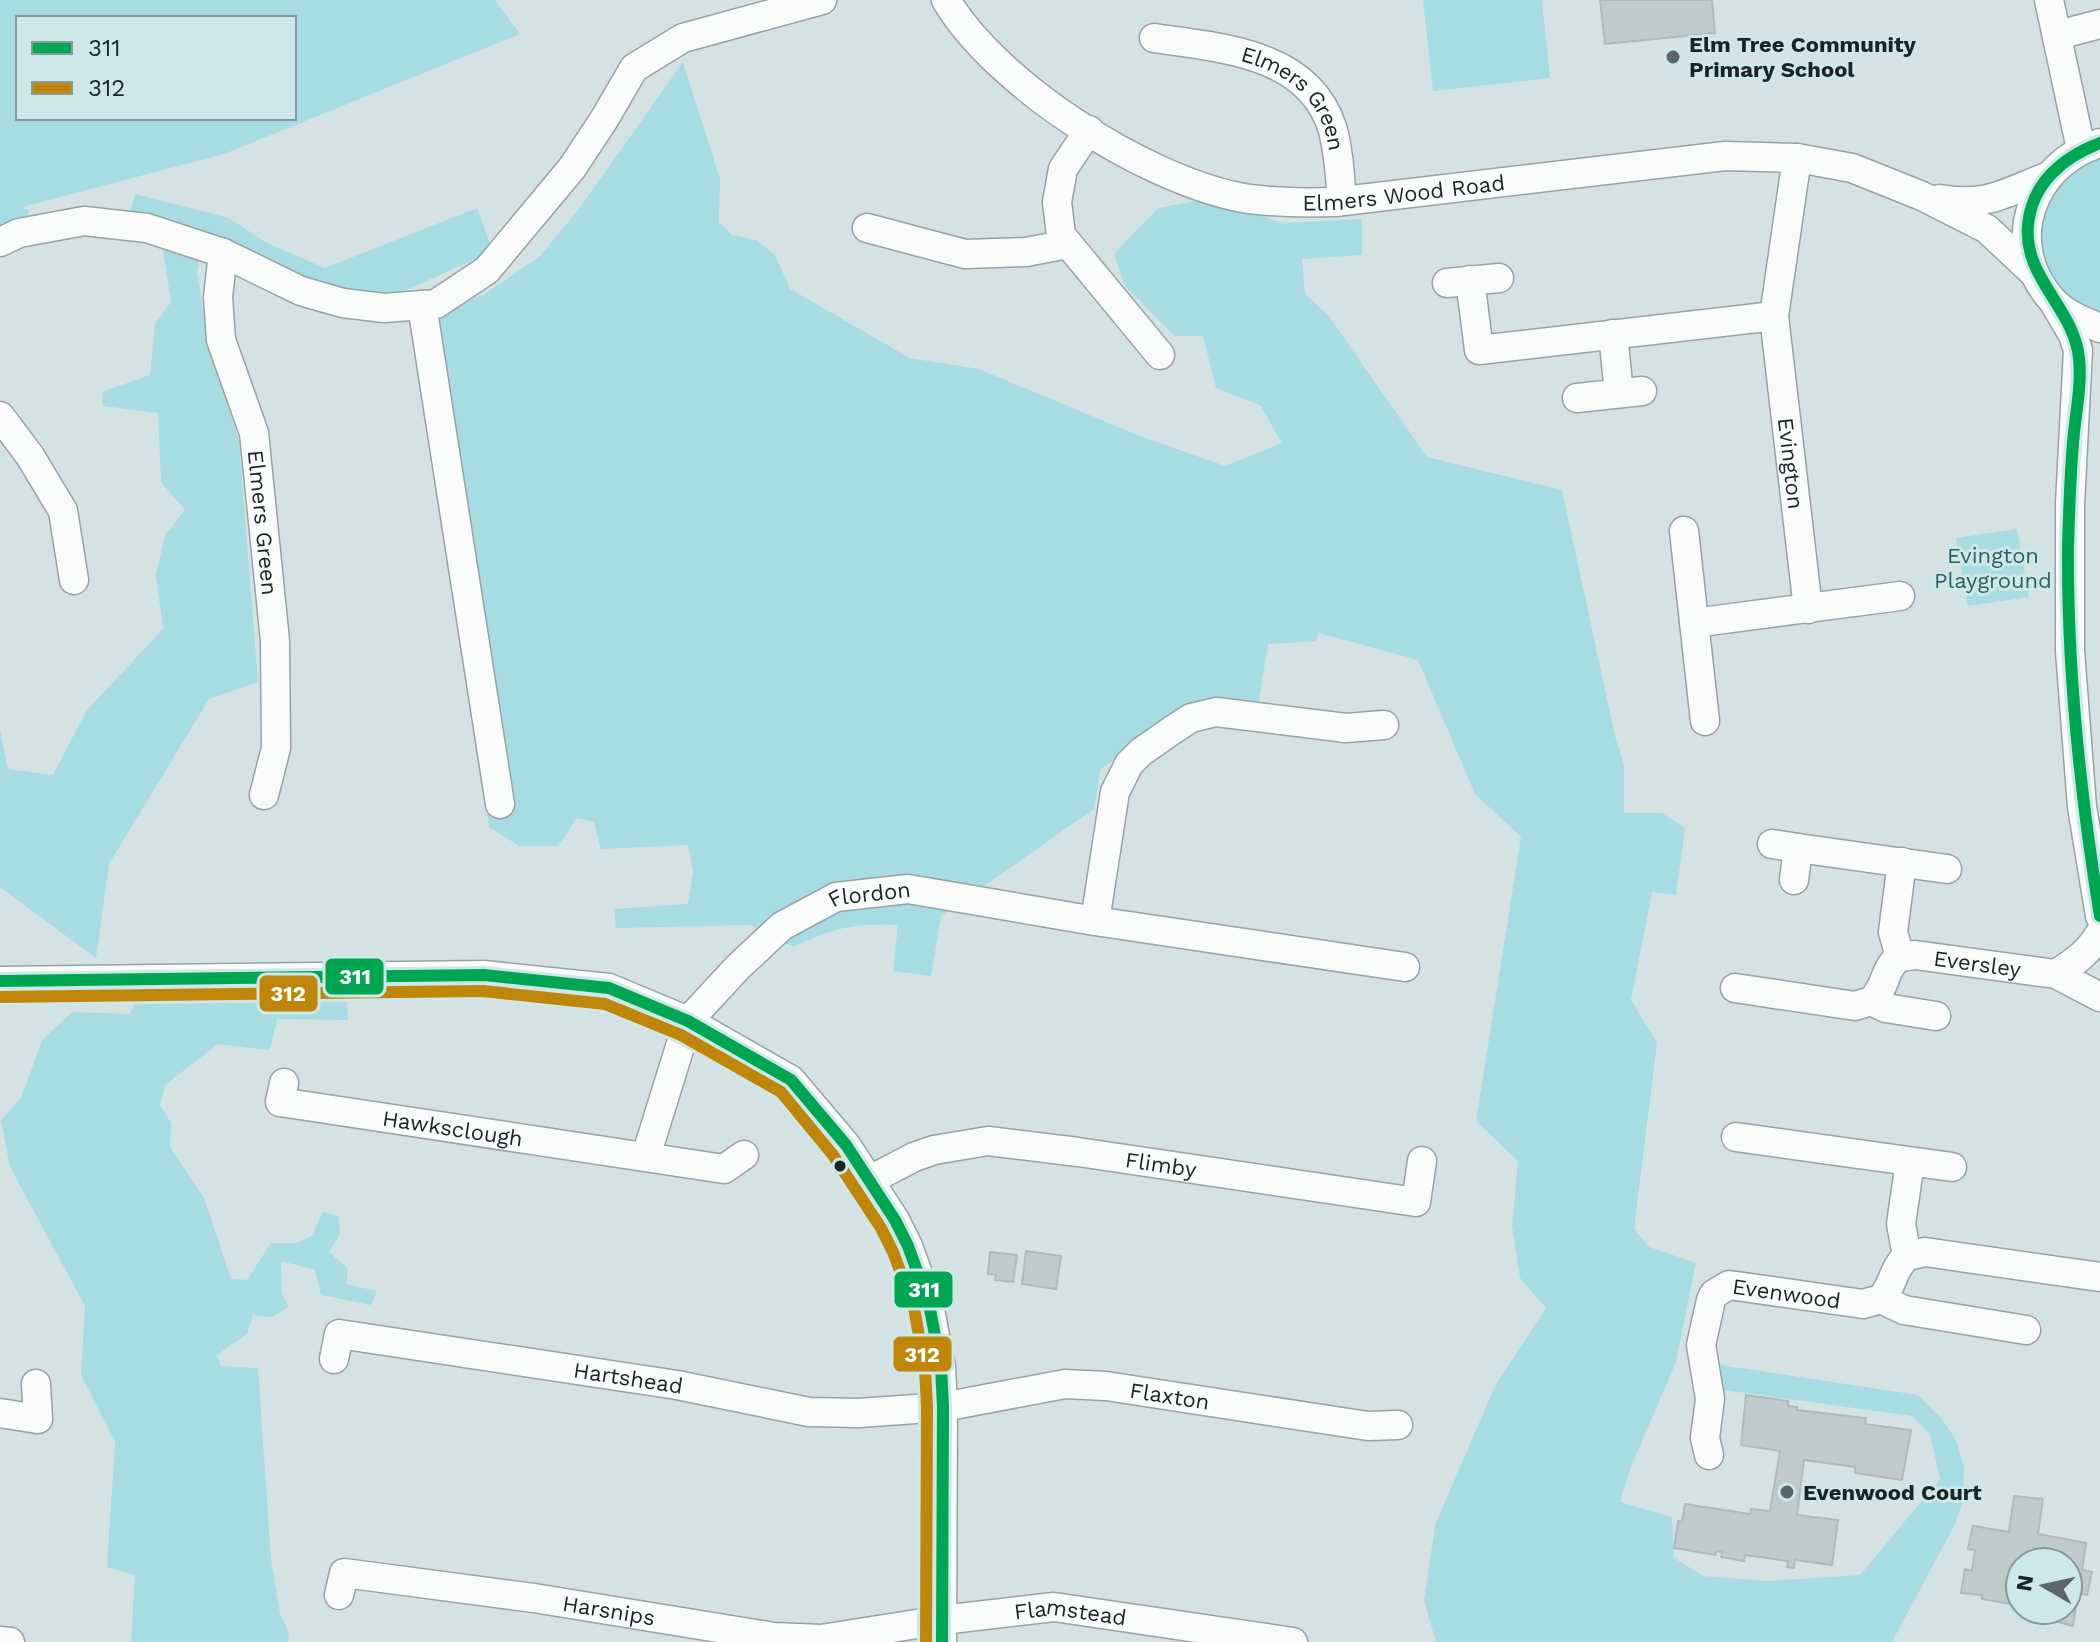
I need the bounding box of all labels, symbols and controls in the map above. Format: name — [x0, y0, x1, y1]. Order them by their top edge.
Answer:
legend — [16, 16, 296, 120]
place label: Elm Tree Community Primary School — [1689, 32, 1917, 82]
text: 311 — [88, 34, 121, 62]
street label: Elmers Green — [1238, 41, 1349, 152]
marker: Elm Tree Community Primary School — [1664, 48, 1682, 66]
text: 312 — [88, 74, 125, 102]
street label: Elmers Wood Road — [1302, 170, 1506, 215]
street label: Evington — [1773, 416, 1809, 511]
street label: Elmers Green — [243, 449, 283, 596]
park label: Evington Playground — [1934, 543, 2052, 593]
street label: Flordon — [823, 876, 912, 912]
street label: Eversley — [1932, 945, 2023, 982]
line badge: 311 — [324, 957, 385, 996]
text: 311 — [339, 964, 371, 989]
line badge: 312 — [258, 974, 319, 1013]
text: 312 — [270, 981, 306, 1006]
street label: Hawksclough — [381, 1105, 525, 1151]
street label: Flimby — [1123, 1147, 1199, 1182]
unlabelled marker — [832, 1158, 848, 1174]
line badge: 311 — [893, 1270, 954, 1309]
street label: Evenwood — [1731, 1273, 1842, 1313]
text: 311 — [908, 1277, 940, 1302]
line badge: 312 — [892, 1335, 953, 1373]
text: 312 — [904, 1342, 940, 1367]
street label: Hartshead — [572, 1357, 685, 1398]
street label: Flaxton — [1128, 1377, 1211, 1414]
place label: Evenwood Court — [1803, 1480, 1982, 1505]
marker: Evenwood Court — [1778, 1483, 1796, 1501]
north arrow — [2004, 1546, 2084, 1626]
text: N — [2011, 1573, 2038, 1593]
street label: Harsnips — [561, 1590, 657, 1630]
street label: Flamstead — [1013, 1594, 1128, 1630]

